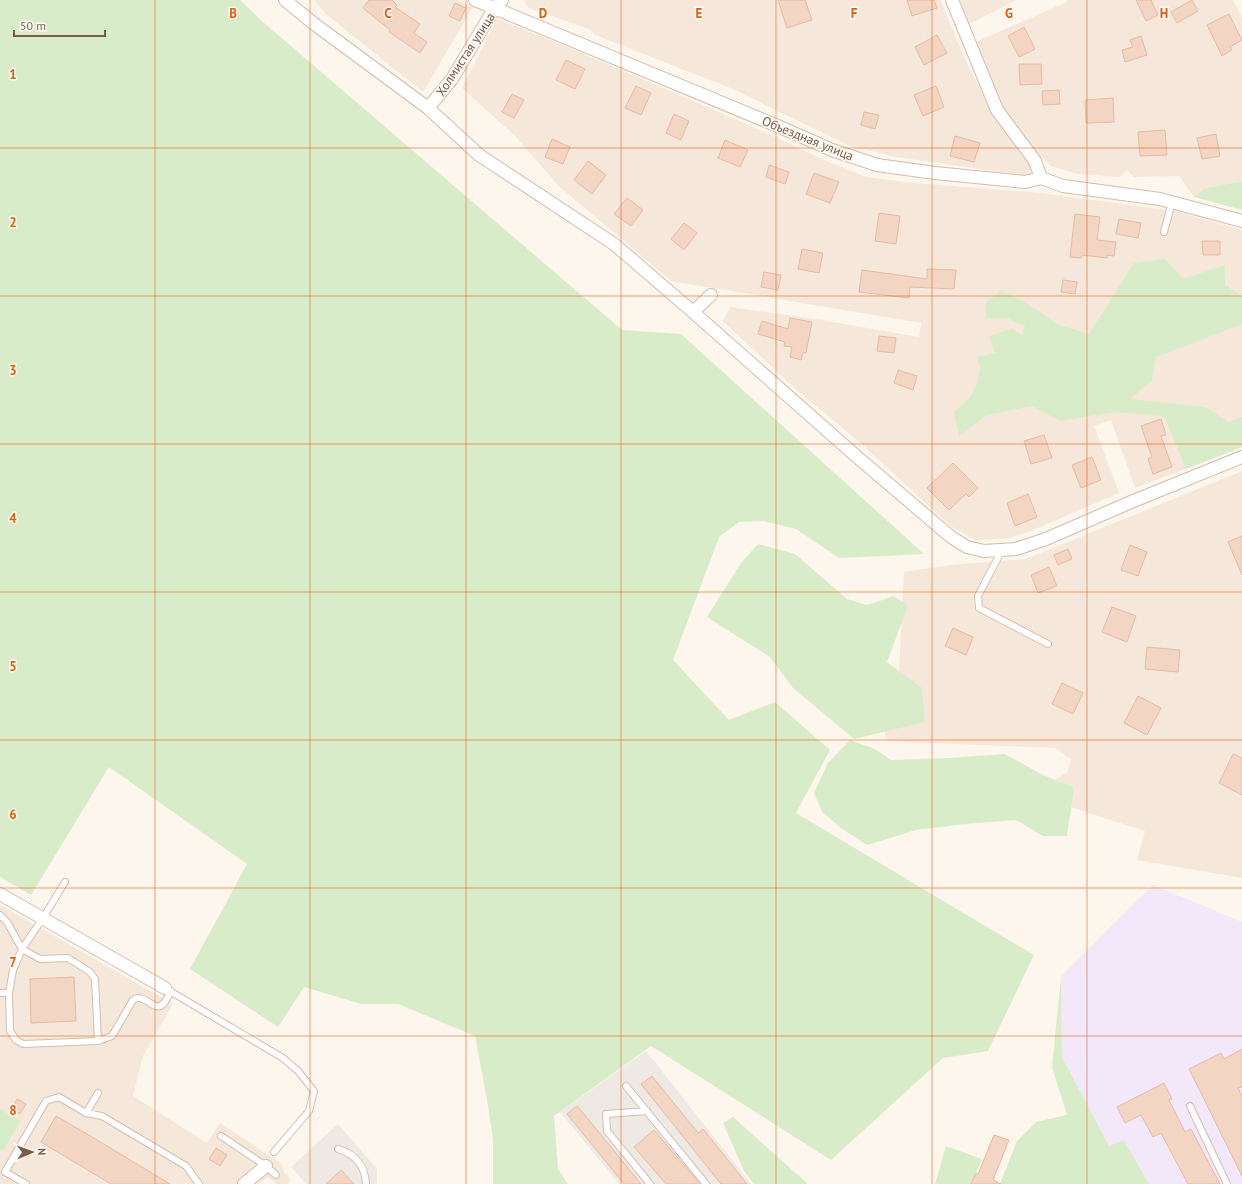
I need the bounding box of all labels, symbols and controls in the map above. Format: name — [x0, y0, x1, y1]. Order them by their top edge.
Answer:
text: B — [229, 5, 237, 22]
text: C — [384, 5, 392, 22]
text: D — [539, 5, 547, 22]
text: E — [696, 5, 703, 22]
text: F — [851, 5, 858, 22]
text: G — [1005, 5, 1013, 22]
text: H — [1160, 5, 1168, 22]
street label: Холмистая улица — [432, 9, 499, 99]
scale bar — [14, 12, 105, 38]
text: 50 m — [20, 18, 46, 33]
text: 1 — [9, 66, 17, 83]
street label: Объездная улица — [759, 112, 856, 165]
text: 2 — [9, 214, 17, 231]
text: 3 — [9, 362, 17, 379]
text: 4 — [9, 510, 17, 527]
text: 5 — [9, 658, 17, 675]
text: 6 — [9, 806, 17, 823]
text: 7 — [9, 954, 17, 971]
text: 8 — [9, 1102, 17, 1119]
north arrow — [12, 1132, 52, 1172]
text: N — [35, 1148, 49, 1156]

